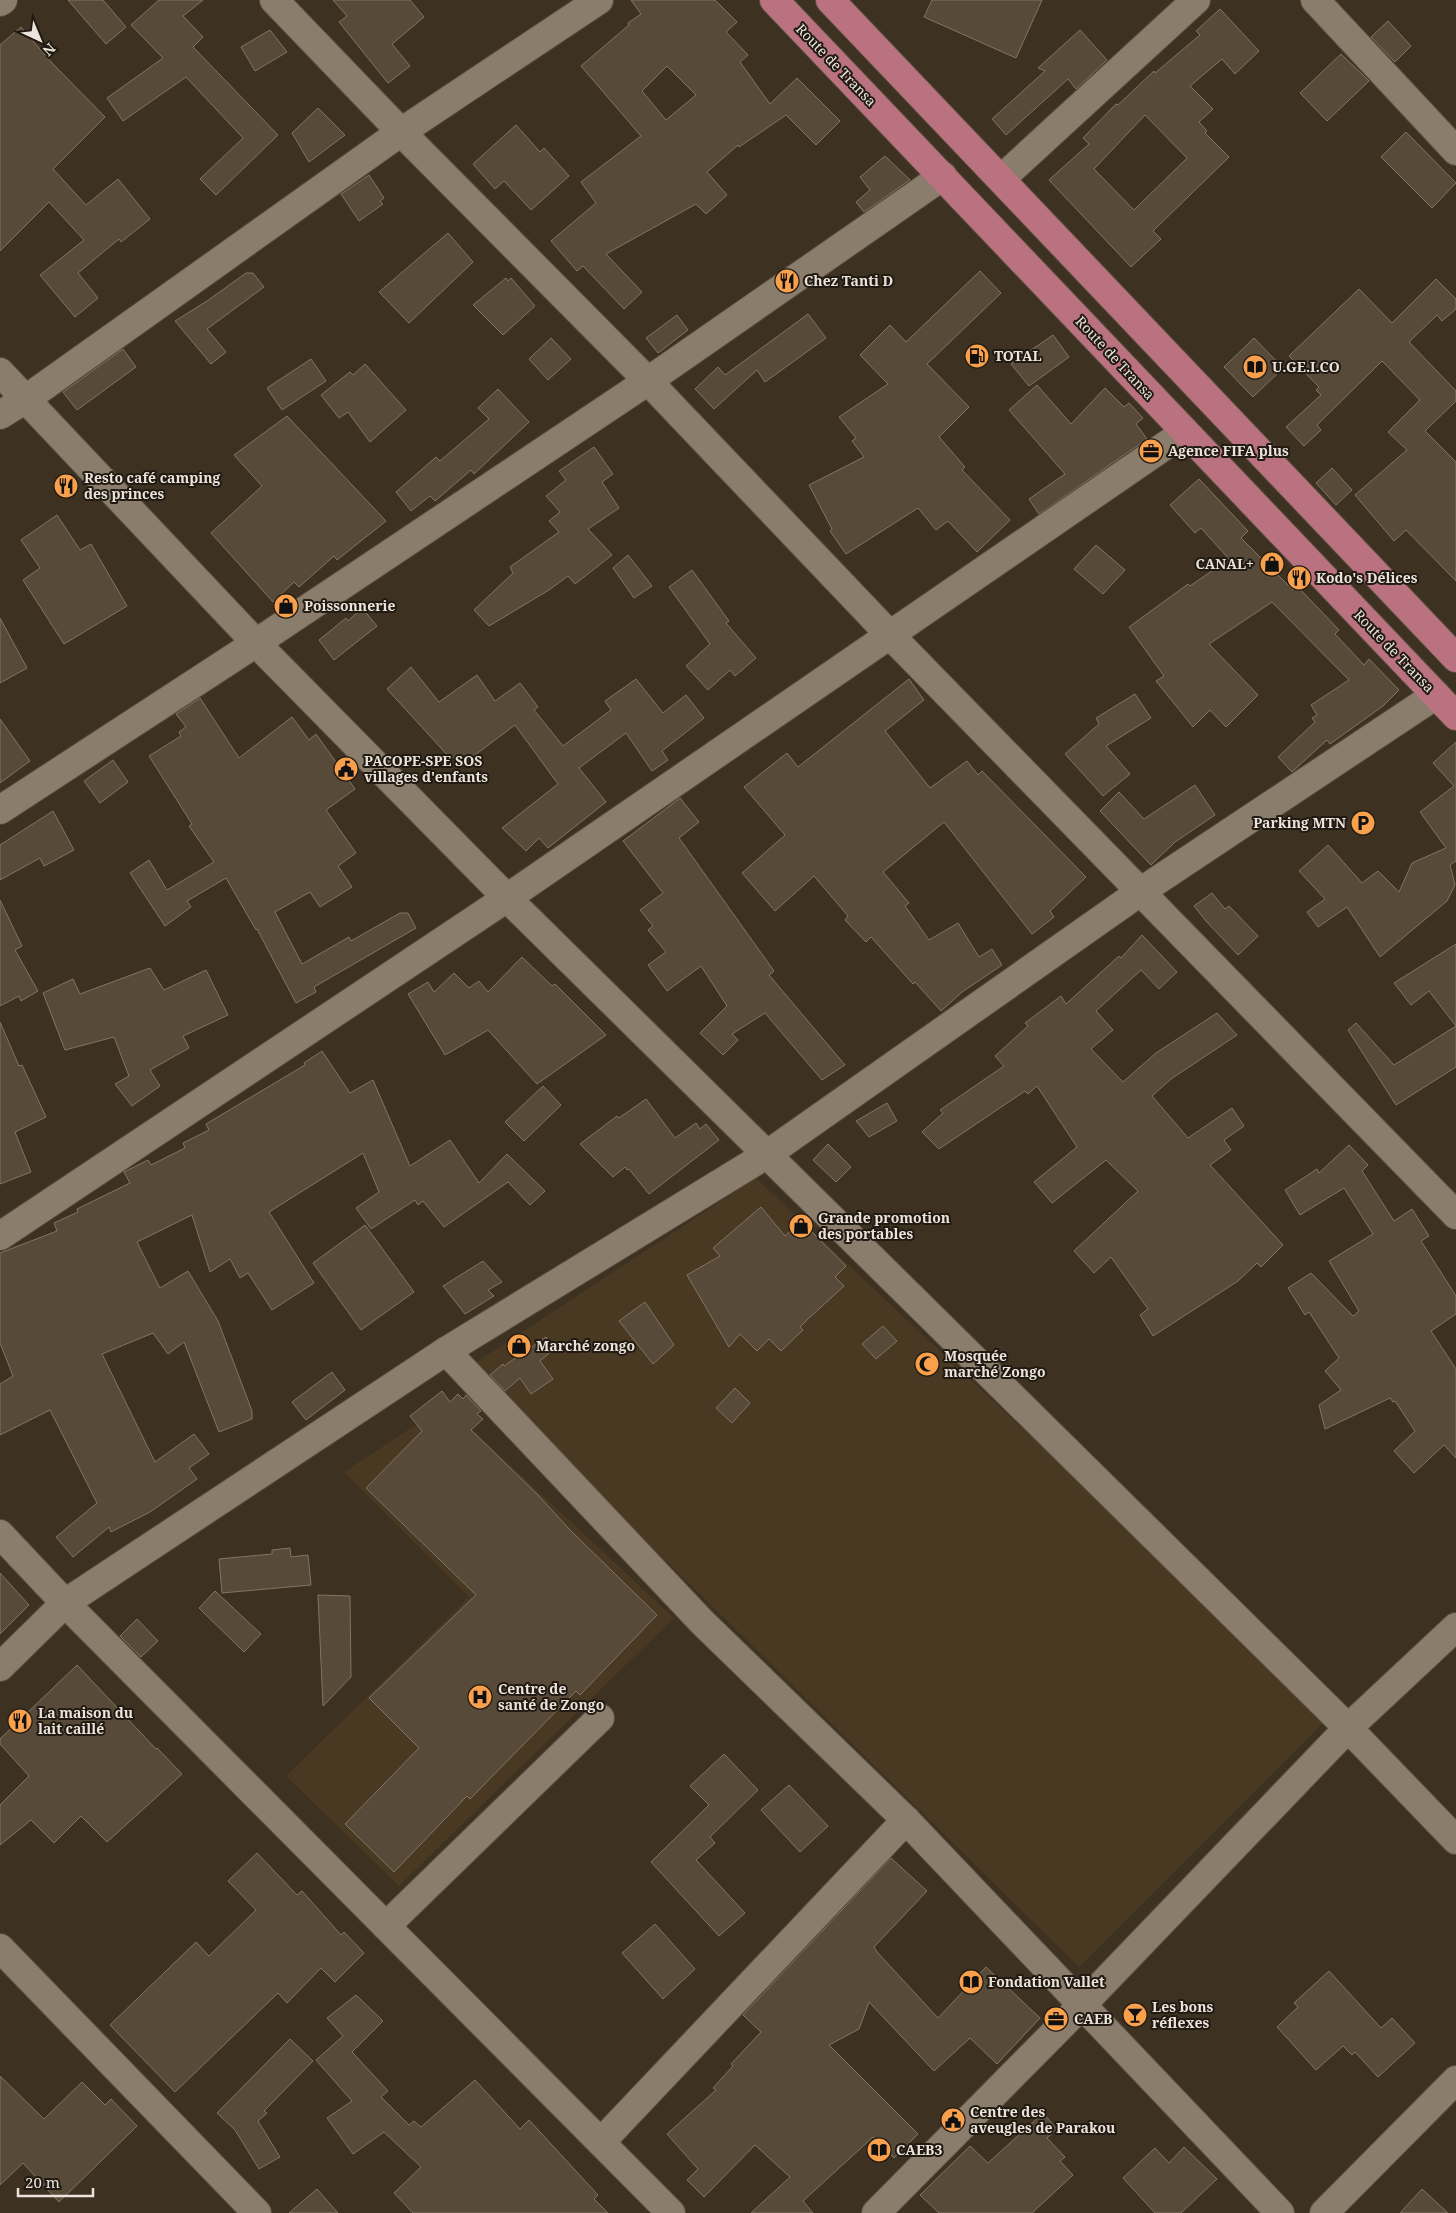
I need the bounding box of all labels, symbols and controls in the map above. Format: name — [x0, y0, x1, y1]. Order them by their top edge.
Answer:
north arrow — [15, 15, 65, 65]
street label: Route de Transa — [792, 19, 881, 110]
text: N — [39, 39, 60, 60]
restaurant icon: Chez Tanti D — [774, 268, 800, 294]
place label: Chez Tanti D — [804, 271, 893, 290]
street label: Route de Transa — [1072, 312, 1159, 404]
fuel station icon: TOTAL — [964, 343, 990, 369]
place label: TOTAL — [994, 346, 1042, 365]
library icon: U.GE.I.CO — [1242, 354, 1268, 380]
place label: U.GE.I.CO — [1272, 357, 1340, 376]
office icon: Agence FIFA plus — [1138, 438, 1164, 464]
place label: Agence FIFA plus — [1168, 441, 1289, 460]
place label: Resto café camping des princes — [84, 468, 221, 503]
restaurant icon: Resto café camping des princes — [53, 473, 79, 499]
shop icon: CANAL+ — [1259, 551, 1285, 577]
place label: CANAL+ — [1195, 554, 1254, 573]
restaurant icon: Kodo's Délices — [1286, 565, 1312, 591]
place label: Kodo's Délices — [1316, 568, 1418, 587]
shop icon: Poissonnerie — [273, 593, 299, 619]
place label: Poissonnerie — [304, 596, 395, 615]
street label: Route de Transa — [1350, 605, 1439, 696]
place label: PACOPE-SPE SOS villages d'enfants — [364, 751, 488, 786]
public building icon: PACOPE-SPE SOS villages d'enfants — [333, 756, 359, 782]
parking icon: Parking MTN — [1350, 810, 1376, 836]
place label: Parking MTN — [1253, 813, 1346, 832]
place label: Grande promotion des portables — [818, 1208, 950, 1243]
shop icon: Grande promotion des portables — [788, 1213, 814, 1239]
shop icon: Marché zongo — [506, 1333, 532, 1359]
place label: Marché zongo — [536, 1336, 635, 1355]
place label: Mosquée marché Zongo — [944, 1346, 1046, 1381]
mosque icon: Mosquée marché Zongo — [914, 1351, 940, 1377]
place label: Centre de santé de Zongo — [498, 1679, 604, 1714]
hospital icon: Centre de santé de Zongo — [467, 1684, 493, 1710]
place label: La maison du lait caillé — [38, 1703, 133, 1738]
restaurant icon: La maison du lait caillé — [7, 1708, 33, 1734]
library icon: Fondation Vallet — [958, 1969, 984, 1995]
place label: Fondation Vallet — [988, 1972, 1105, 1991]
place label: Les bons réflexes — [1152, 1997, 1214, 2032]
bar icon: Les bons réflexes — [1122, 2002, 1148, 2028]
office icon: CAEB — [1043, 2006, 1069, 2032]
place label: CAEB — [1074, 2009, 1112, 2028]
place label: Centre des aveugles de Parakou — [970, 2102, 1115, 2137]
public building icon: Centre des aveugles de Parakou — [940, 2107, 966, 2133]
library icon: CAEB3 — [866, 2137, 892, 2163]
place label: CAEB3 — [896, 2140, 942, 2159]
scale bar — [18, 2166, 92, 2198]
text: 20 m — [25, 2172, 60, 2192]

